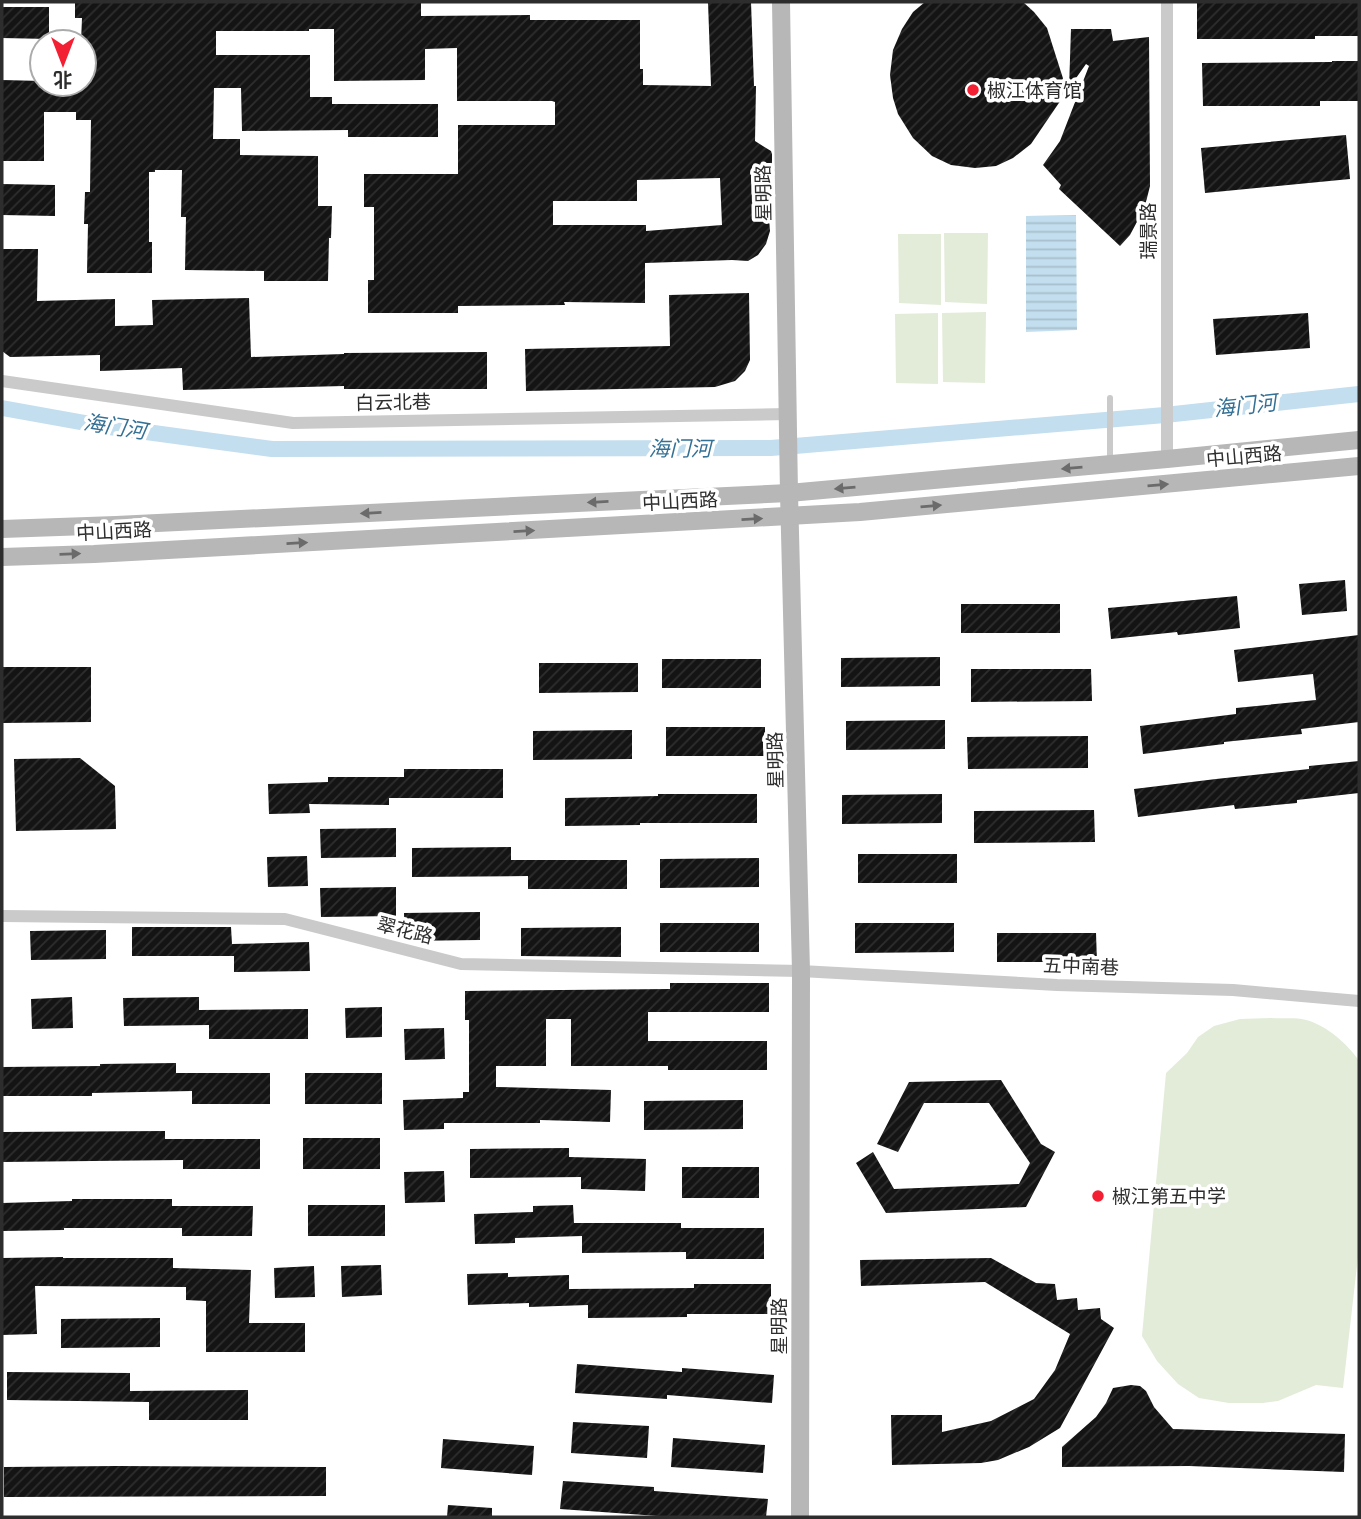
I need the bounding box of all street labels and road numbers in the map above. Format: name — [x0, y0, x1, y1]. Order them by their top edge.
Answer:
street label: 星明路 — [750, 164, 776, 222]
street label: 瑞景路 — [1135, 202, 1161, 260]
street label: 白云北巷 — [355, 388, 431, 416]
street label: 中山西路 — [1205, 440, 1283, 472]
street label: 中山西路 — [641, 486, 719, 516]
street label: 中山西路 — [75, 516, 153, 546]
street label: 星明路 — [762, 731, 788, 789]
street label: 翠花路 — [374, 910, 436, 950]
street label: 五中南巷 — [1043, 952, 1119, 980]
street label: 星明路 — [766, 1297, 792, 1355]

